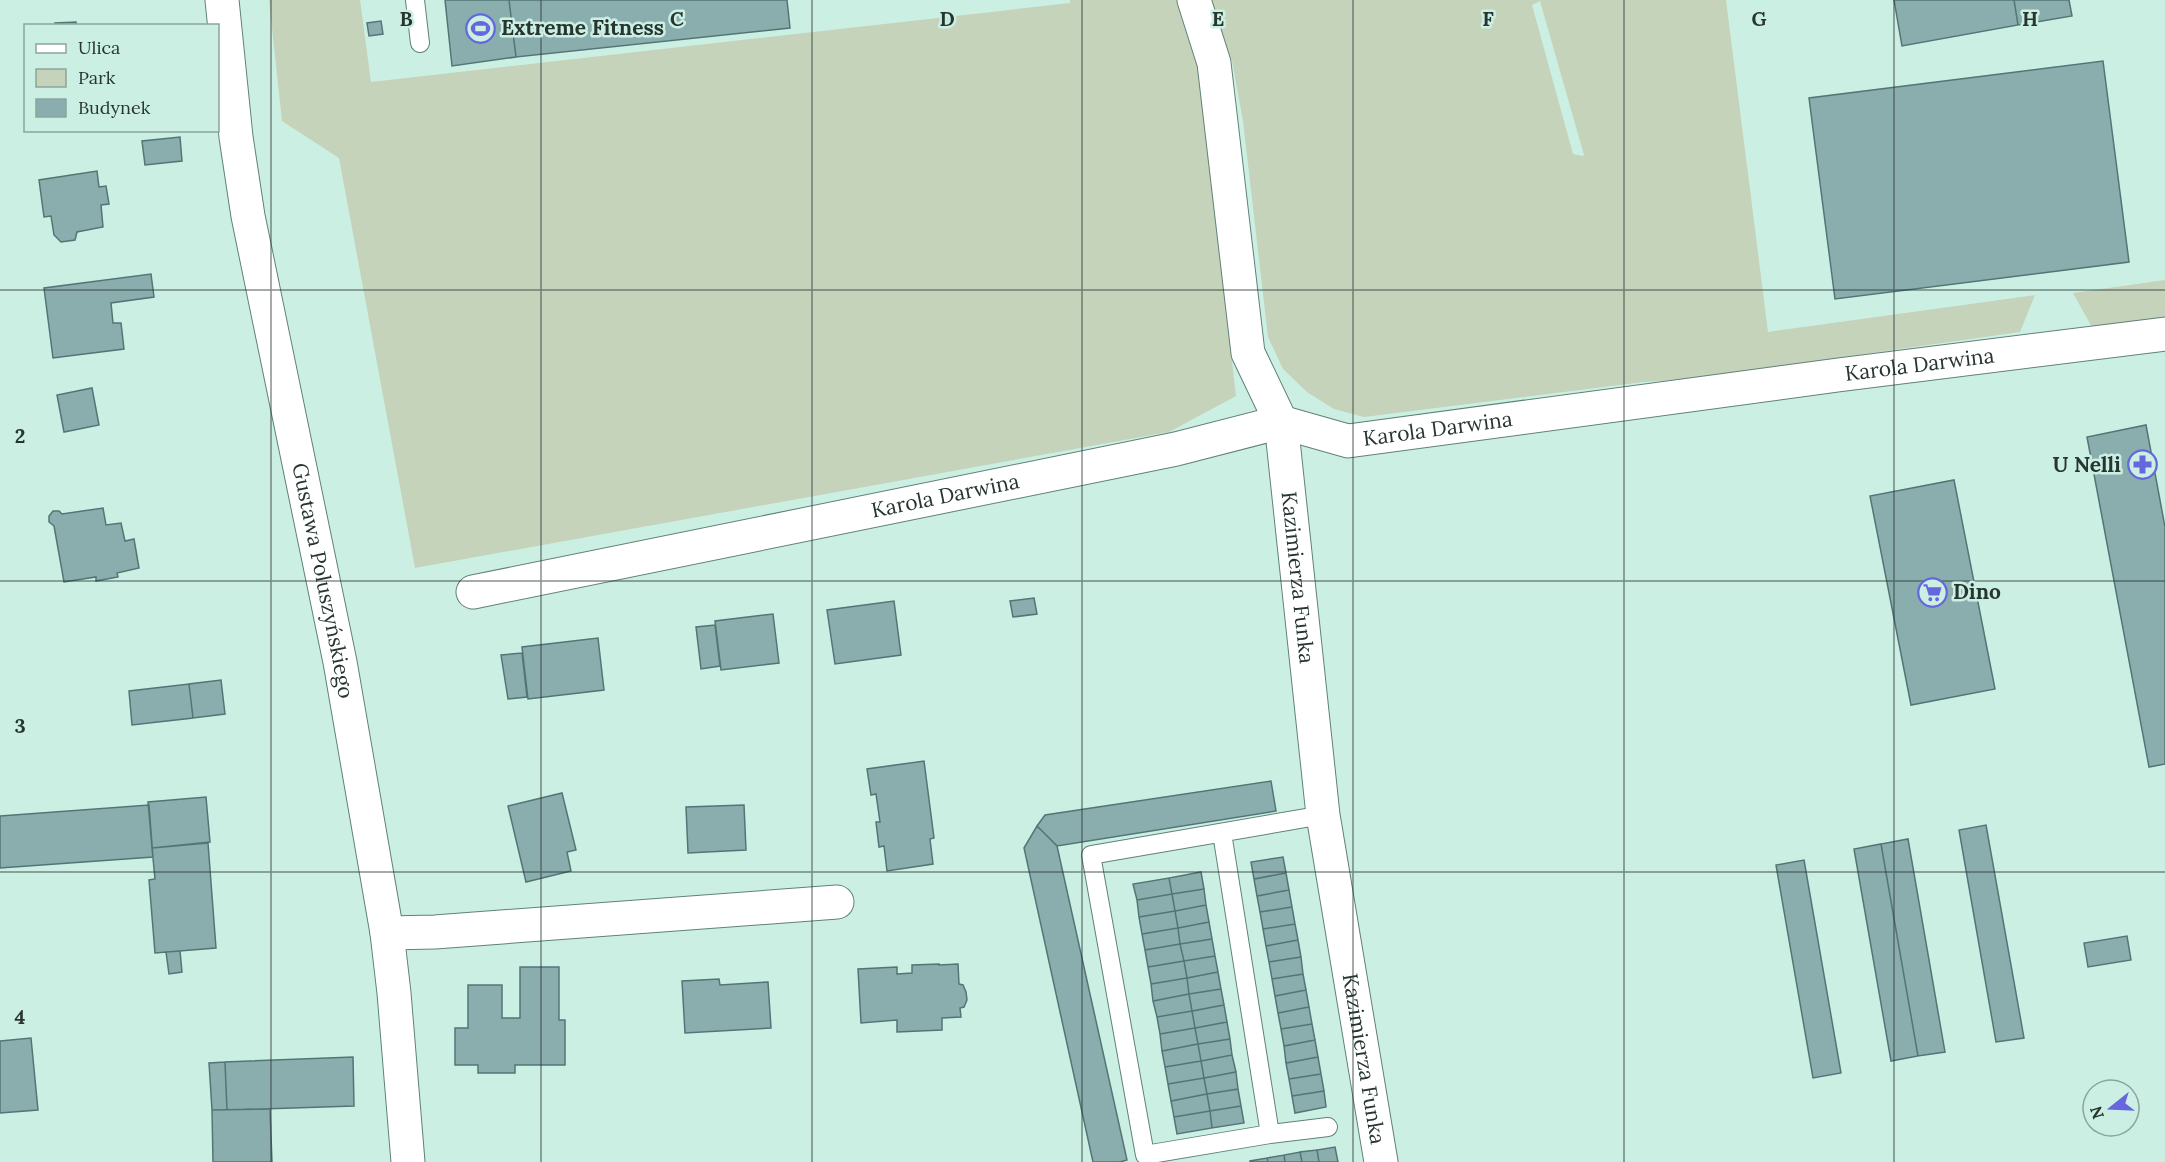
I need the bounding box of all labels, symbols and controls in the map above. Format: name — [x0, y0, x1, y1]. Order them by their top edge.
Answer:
text: B — [399, 6, 413, 31]
text: C — [670, 6, 684, 31]
text: D — [939, 6, 955, 31]
text: E — [1212, 6, 1224, 31]
text: F — [1482, 6, 1494, 31]
text: G — [1751, 6, 1767, 31]
text: H — [2022, 6, 2038, 31]
sports icon: Extreme Fitness — [464, 12, 496, 44]
place label: Extreme Fitness — [501, 14, 664, 41]
legend — [24, 24, 219, 132]
text: Ulica — [78, 36, 120, 59]
text: Park — [78, 66, 116, 89]
text: Budynek — [78, 96, 151, 119]
street label: Karola Darwina — [1843, 342, 1996, 387]
street label: Karola Darwina — [1361, 405, 1514, 452]
text: 2 — [15, 423, 25, 448]
pharmacy icon: U Nelli — [2126, 449, 2158, 481]
place label: U Nelli — [2053, 451, 2121, 478]
street label: Gustawa Poluszyńskiego — [286, 461, 360, 700]
street label: Karola Darwina — [869, 467, 1022, 524]
street label: Kazimierza Funka — [1276, 490, 1321, 665]
supermarket icon: Dino — [1916, 576, 1948, 608]
place label: Dino — [1953, 578, 2001, 605]
text: 3 — [14, 713, 26, 738]
street label: Kazimierza Funka — [1337, 971, 1392, 1146]
text: 4 — [15, 1004, 26, 1029]
north arrow — [2081, 1078, 2141, 1138]
text: N — [2085, 1104, 2108, 1122]

